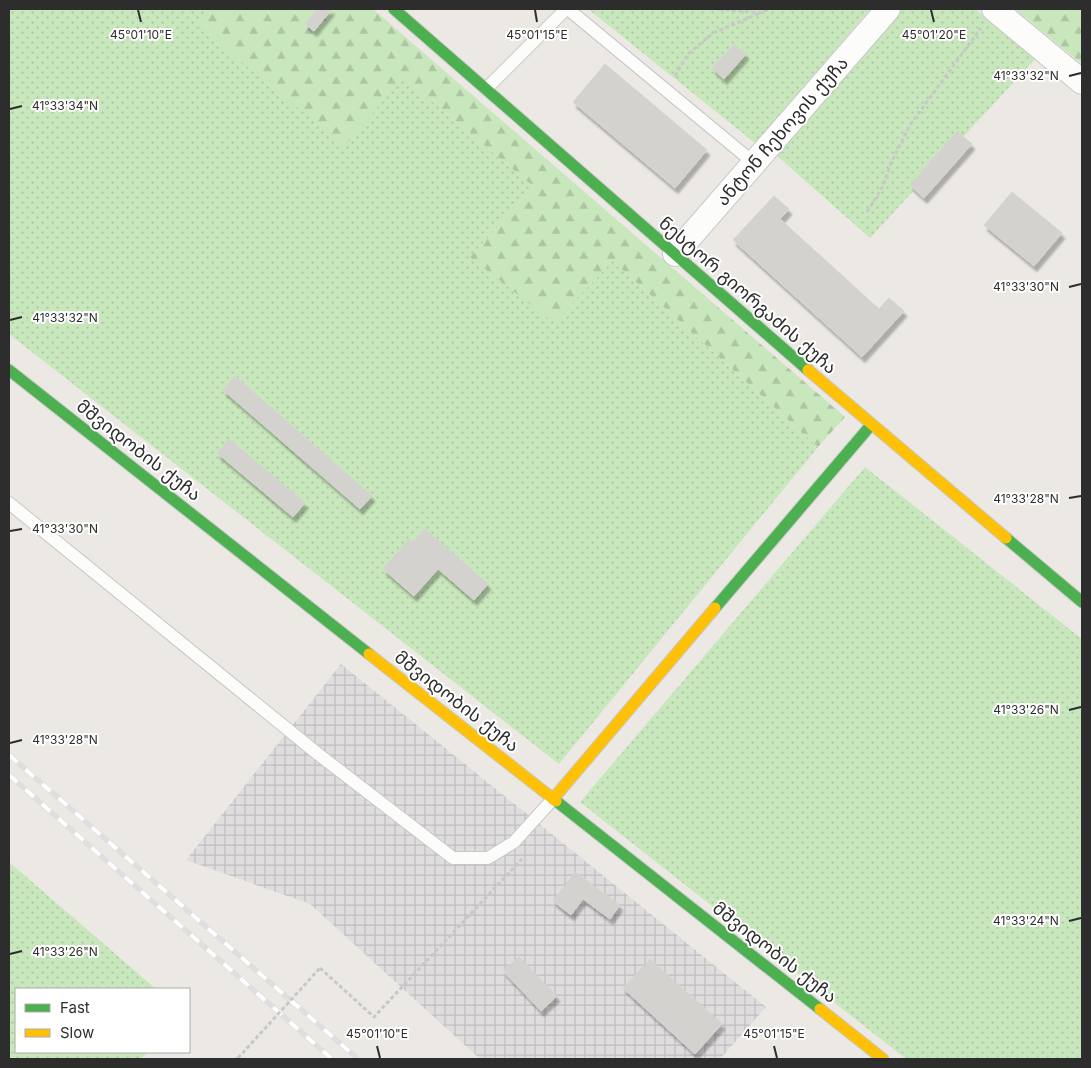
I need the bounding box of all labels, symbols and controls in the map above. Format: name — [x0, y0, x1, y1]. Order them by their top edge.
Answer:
text: 45°01'10"E — [110, 27, 172, 42]
text: 45°01'15"E — [506, 27, 568, 42]
text: 45°01'20"E — [902, 27, 966, 42]
street label: ანტონ ჩეხოვის ქუჩა — [712, 52, 853, 210]
text: 41°33'32"N — [993, 68, 1059, 83]
text: 41°33'34"N — [32, 98, 98, 113]
street label: ნესტორ გიორგაძის ქუჩა — [654, 212, 841, 379]
text: 41°33'30"N — [993, 279, 1059, 294]
text: 41°33'32"N — [32, 310, 98, 325]
street label: მშვიდობის ქუჩა — [72, 395, 205, 506]
text: 41°33'28"N — [993, 491, 1059, 506]
text: 41°33'30"N — [32, 521, 98, 536]
street label: მშვიდობის ქუჩა — [390, 646, 523, 757]
text: 41°33'26"N — [993, 702, 1059, 717]
text: 41°33'28"N — [32, 732, 98, 747]
street label: მშვიდობის ქუჩა — [708, 897, 841, 1008]
text: 41°33'24"N — [993, 913, 1059, 928]
text: 41°33'26"N — [32, 944, 98, 959]
legend — [15, 988, 190, 1053]
text: Fast — [60, 998, 90, 1017]
text: Slow — [60, 1023, 94, 1042]
text: 45°01'10"E — [346, 1026, 408, 1041]
text: 45°01'15"E — [743, 1026, 805, 1041]

